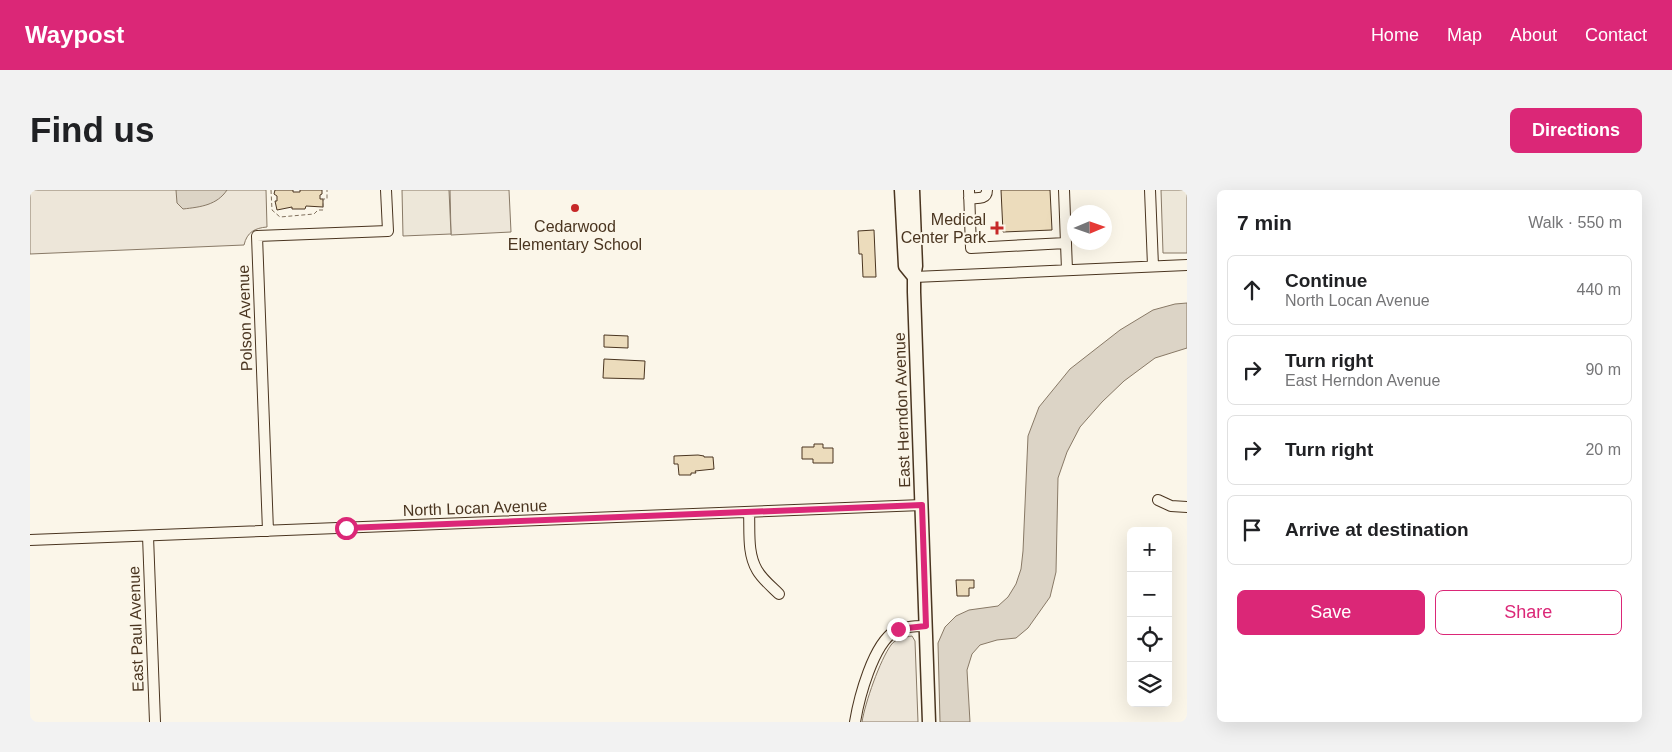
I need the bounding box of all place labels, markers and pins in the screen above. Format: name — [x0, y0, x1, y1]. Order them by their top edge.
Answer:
marker: Cedarwood Elementary School — [569, 202, 581, 214]
place label: Medical Center Park — [901, 211, 987, 246]
place label: Cedarwood Elementary School — [508, 218, 642, 253]
marker: Medical Center Park — [990, 221, 1004, 235]

